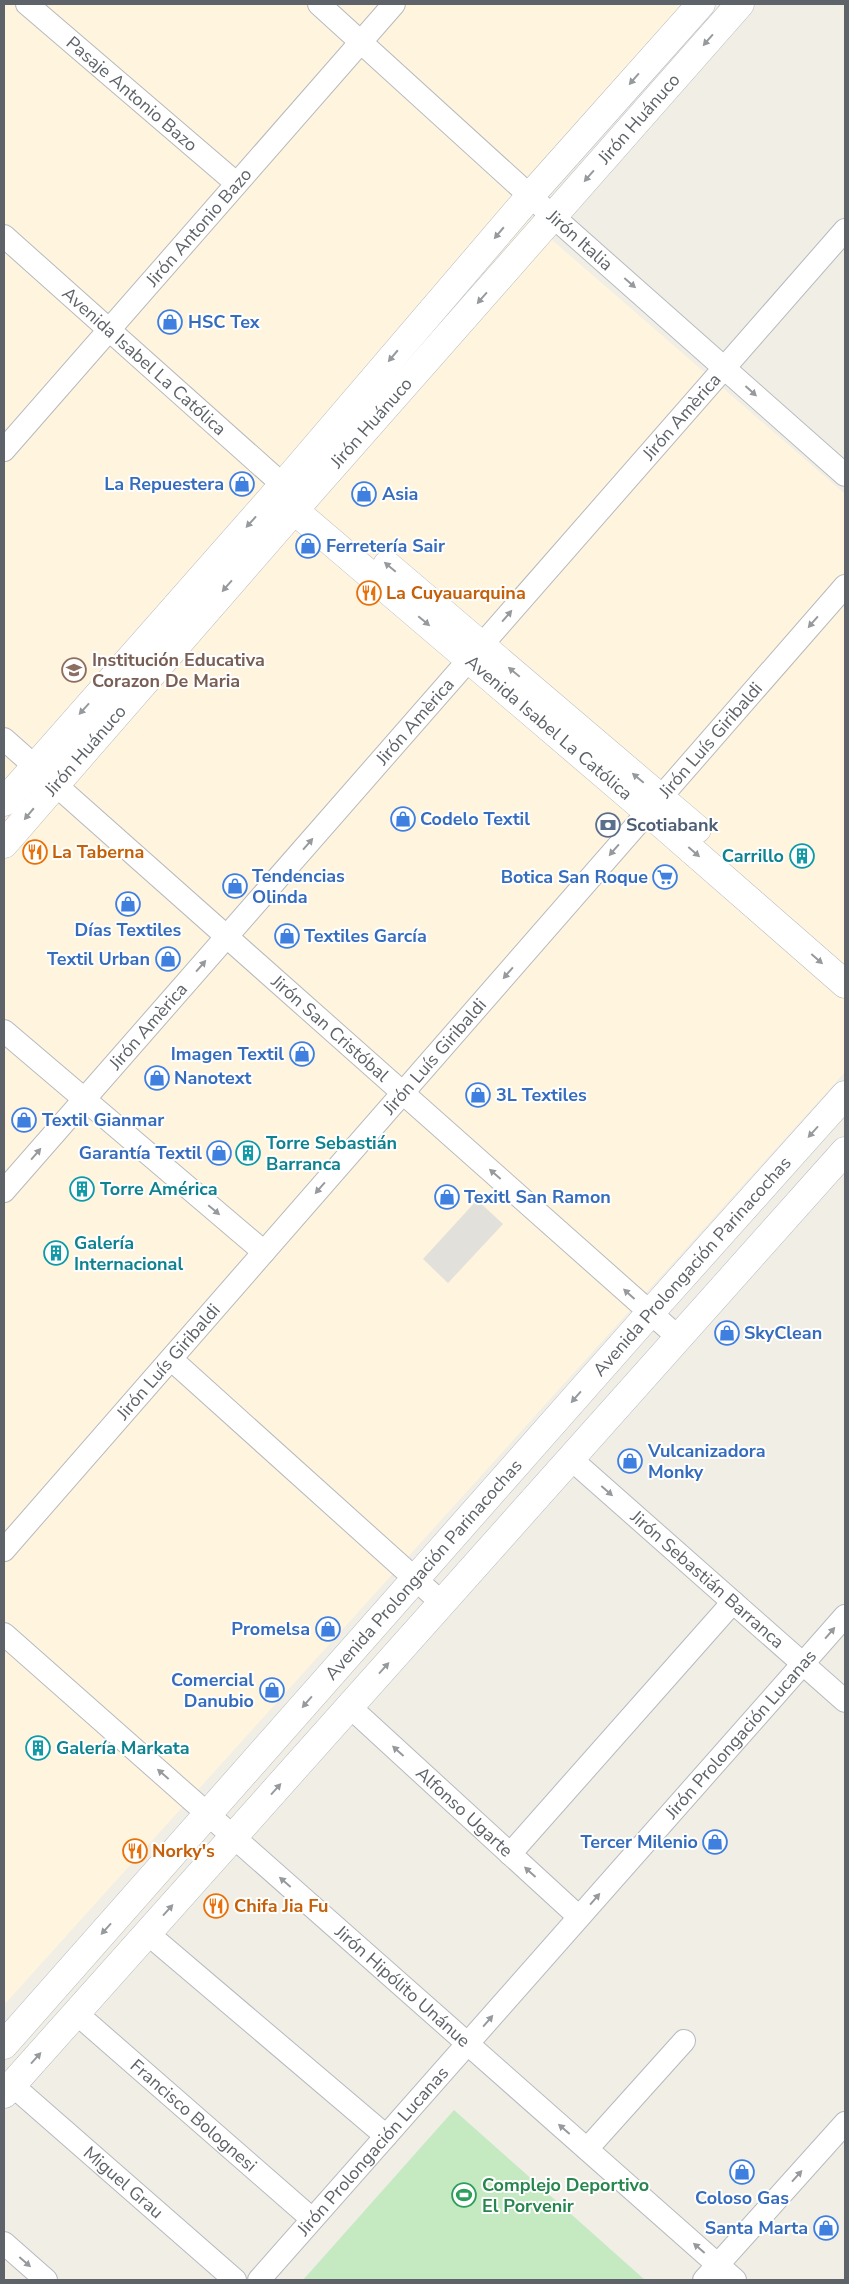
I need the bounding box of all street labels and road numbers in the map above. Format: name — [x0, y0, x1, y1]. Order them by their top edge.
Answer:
street label: Pasaje Antonio Bazo — [61, 31, 203, 157]
street label: Jirón Huánuco — [592, 68, 685, 170]
street label: Jirón Antonio Bazo — [140, 163, 257, 292]
street label: Jirón Italia — [541, 204, 618, 276]
street label: Avenida Isabel La Católica — [57, 282, 231, 441]
street label: Jirón Amèrica — [636, 368, 726, 466]
street label: Jirón Huánuco — [324, 372, 418, 474]
street label: Avenida Isabel La Católica — [460, 650, 638, 806]
street label: Jirón Amèrica — [370, 673, 459, 771]
street label: Jirón Luís Giribaldi — [653, 677, 768, 804]
street label: Jirón Huánuco — [39, 700, 132, 802]
street label: Jirón San Cristóbal — [265, 969, 395, 1088]
street label: Jirón Amèrica — [103, 978, 193, 1075]
street label: Jirón Luís Giribaldi — [377, 993, 492, 1120]
street label: Avenida Prolongación Parinacochas — [588, 1151, 796, 1382]
street label: Jirón Luís Giribaldi — [111, 1299, 226, 1425]
street label: Avenida Prolongación Parinacochas — [320, 1454, 527, 1685]
street label: Jirón Sebastián Barranca — [625, 1504, 789, 1654]
street label: Jirón Prolongación Lucanas — [659, 1645, 822, 1825]
street label: Alfonso Ugarte — [411, 1761, 518, 1862]
street label: Jirón Hipólito Unánue — [329, 1919, 475, 2053]
street label: Francisco Bolognesi — [125, 2054, 262, 2177]
street label: Jirón Prolongación Lucanas — [291, 2061, 454, 2241]
street label: Miguel Grau — [78, 2141, 169, 2224]

